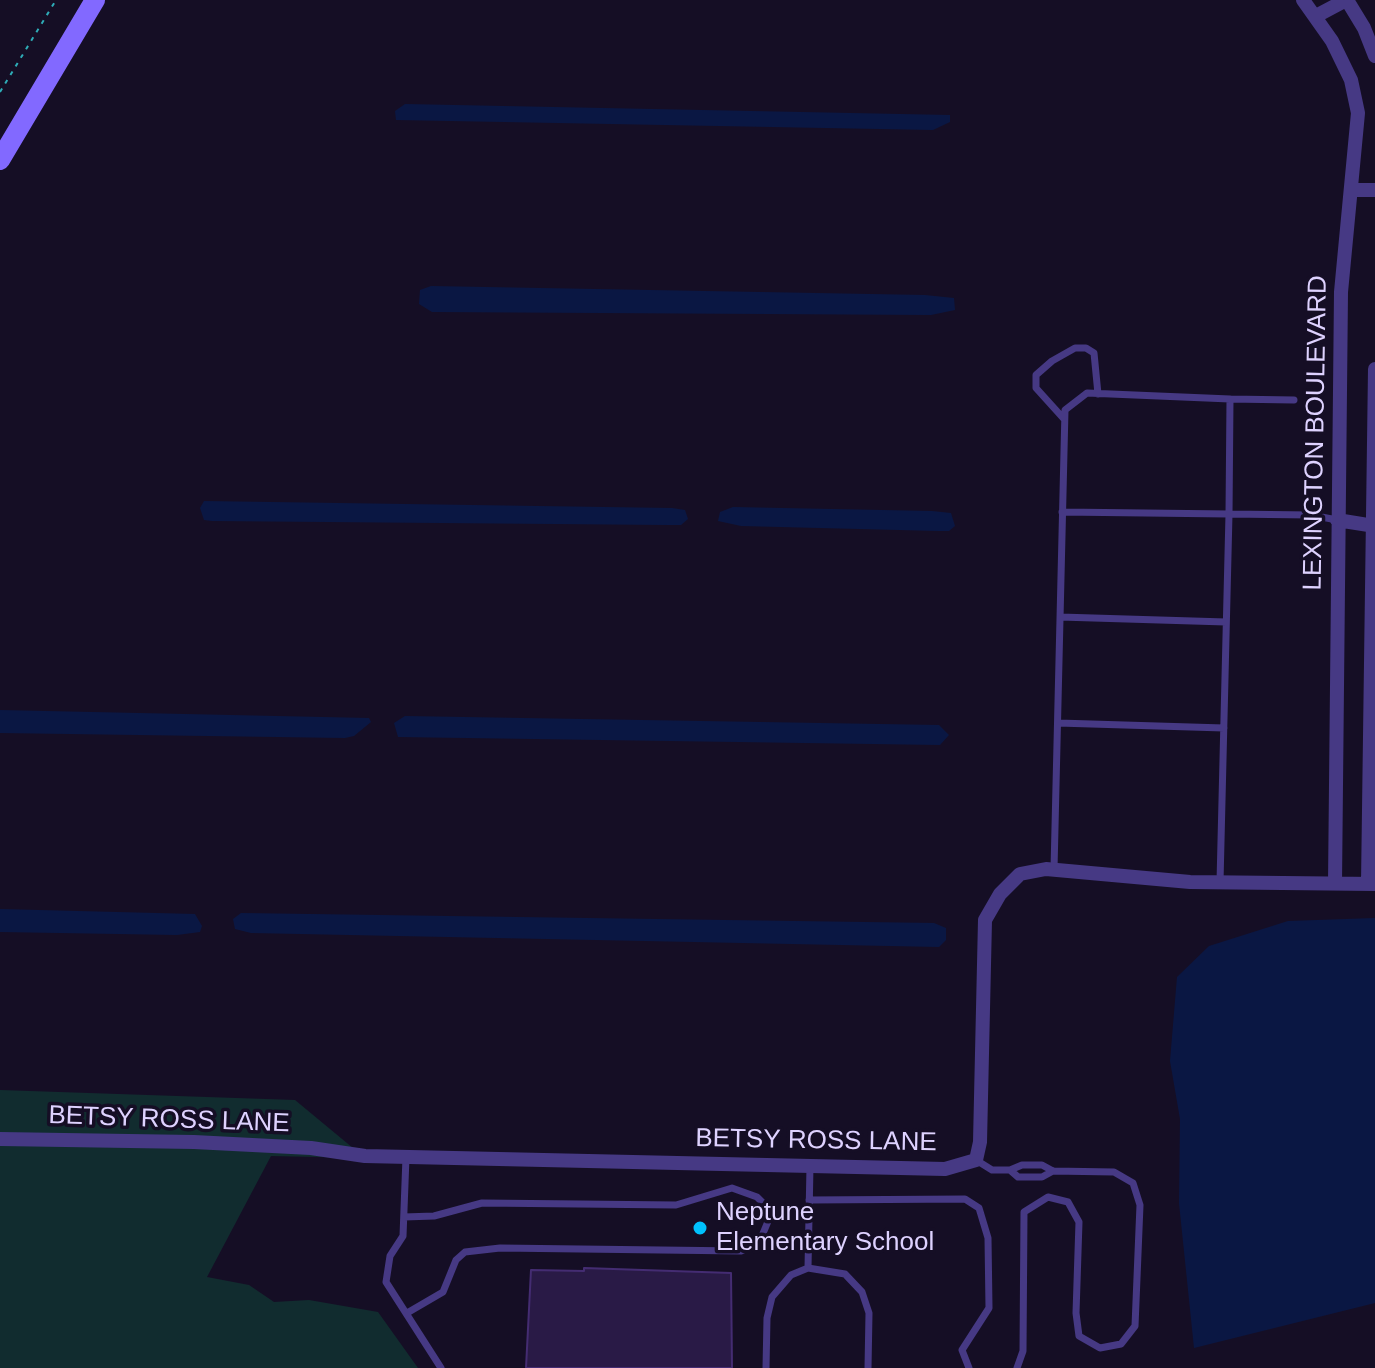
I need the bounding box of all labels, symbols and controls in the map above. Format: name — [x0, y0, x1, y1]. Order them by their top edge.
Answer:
street label: LEXINGTON BOULEVARD — [1298, 275, 1334, 591]
street label: BETSY ROSS LANE — [48, 1100, 290, 1140]
street label: BETSY ROSS LANE — [695, 1123, 937, 1159]
place label: Neptune Elementary School — [716, 1197, 934, 1258]
marker: Neptune Elementary School — [691, 1219, 709, 1237]

